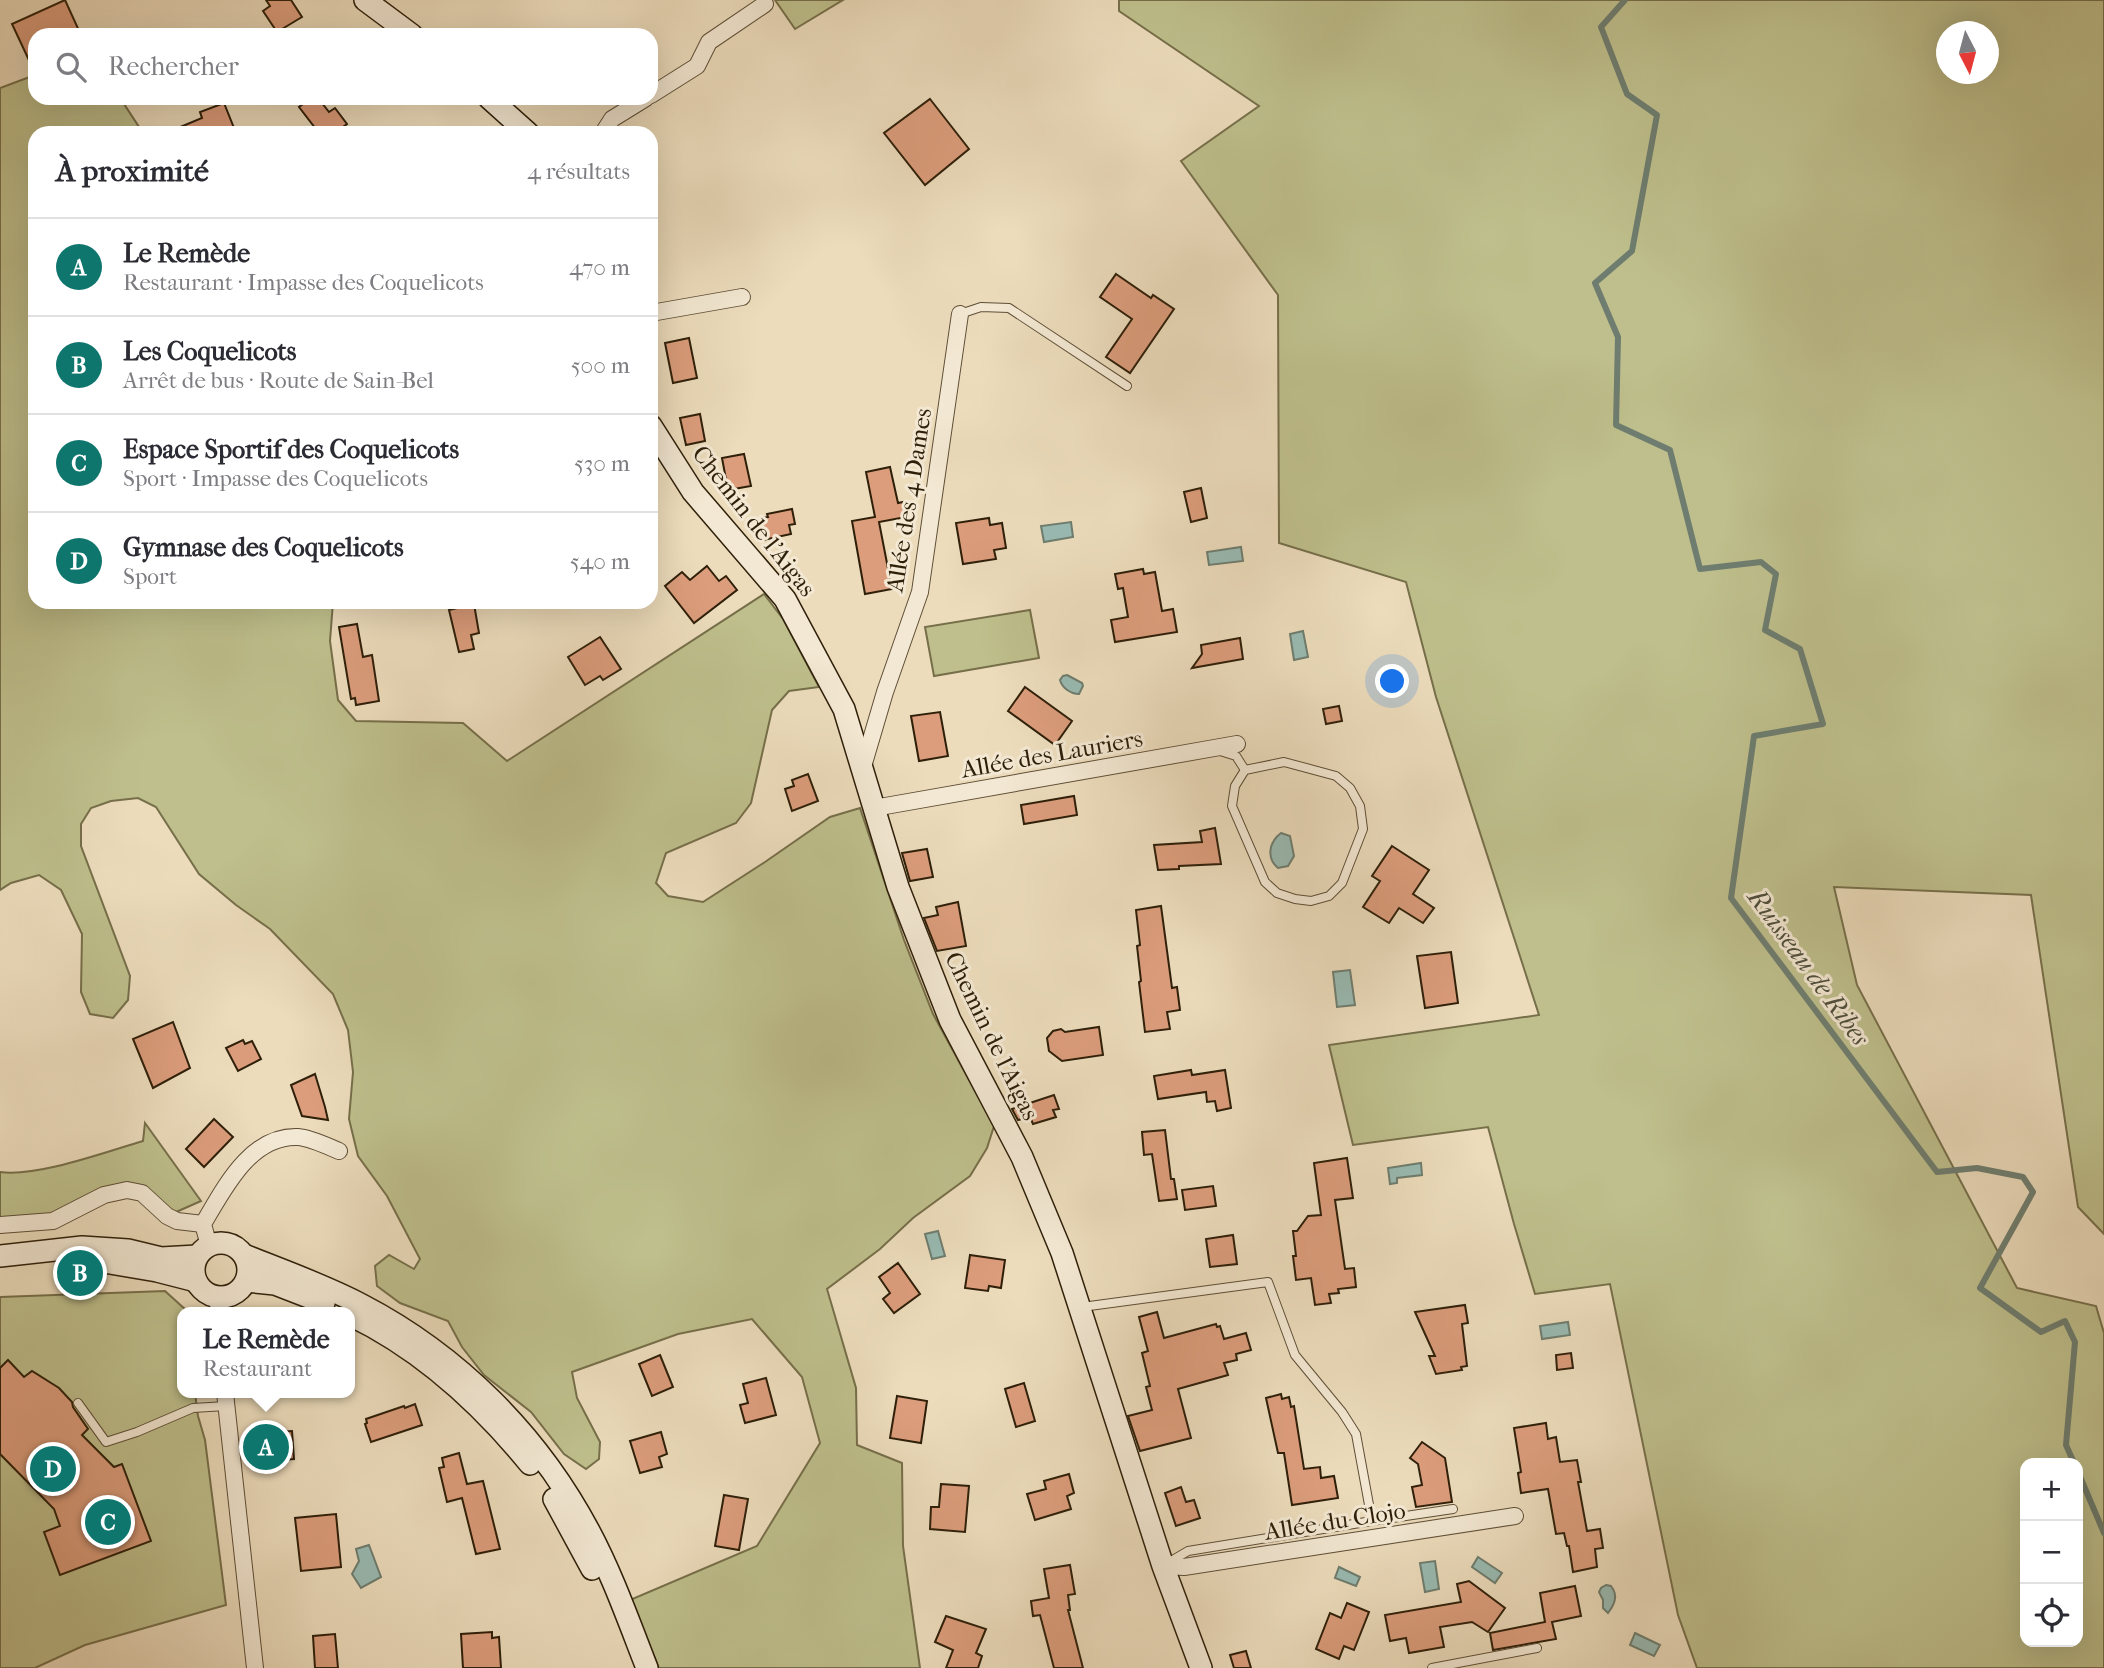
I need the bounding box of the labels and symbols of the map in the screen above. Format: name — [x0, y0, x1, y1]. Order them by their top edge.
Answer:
north arrow — [1936, 21, 1999, 84]
street label: Allée des 4 Dames — [880, 406, 937, 595]
street label: Chemin de l'Aigas — [686, 440, 822, 602]
your location — [1375, 664, 1409, 698]
street label: Allée des Lauriers — [958, 724, 1145, 784]
water label: Ruisseau de Ribes — [1740, 881, 1876, 1052]
street label: Chemin de l'Aigas — [939, 947, 1045, 1125]
pin: B — [57, 1247, 103, 1299]
pin: A — [243, 1421, 289, 1473]
pin: D — [30, 1443, 76, 1495]
pin: C — [85, 1496, 131, 1548]
street label: Allée du Clojo — [1262, 1496, 1407, 1546]

